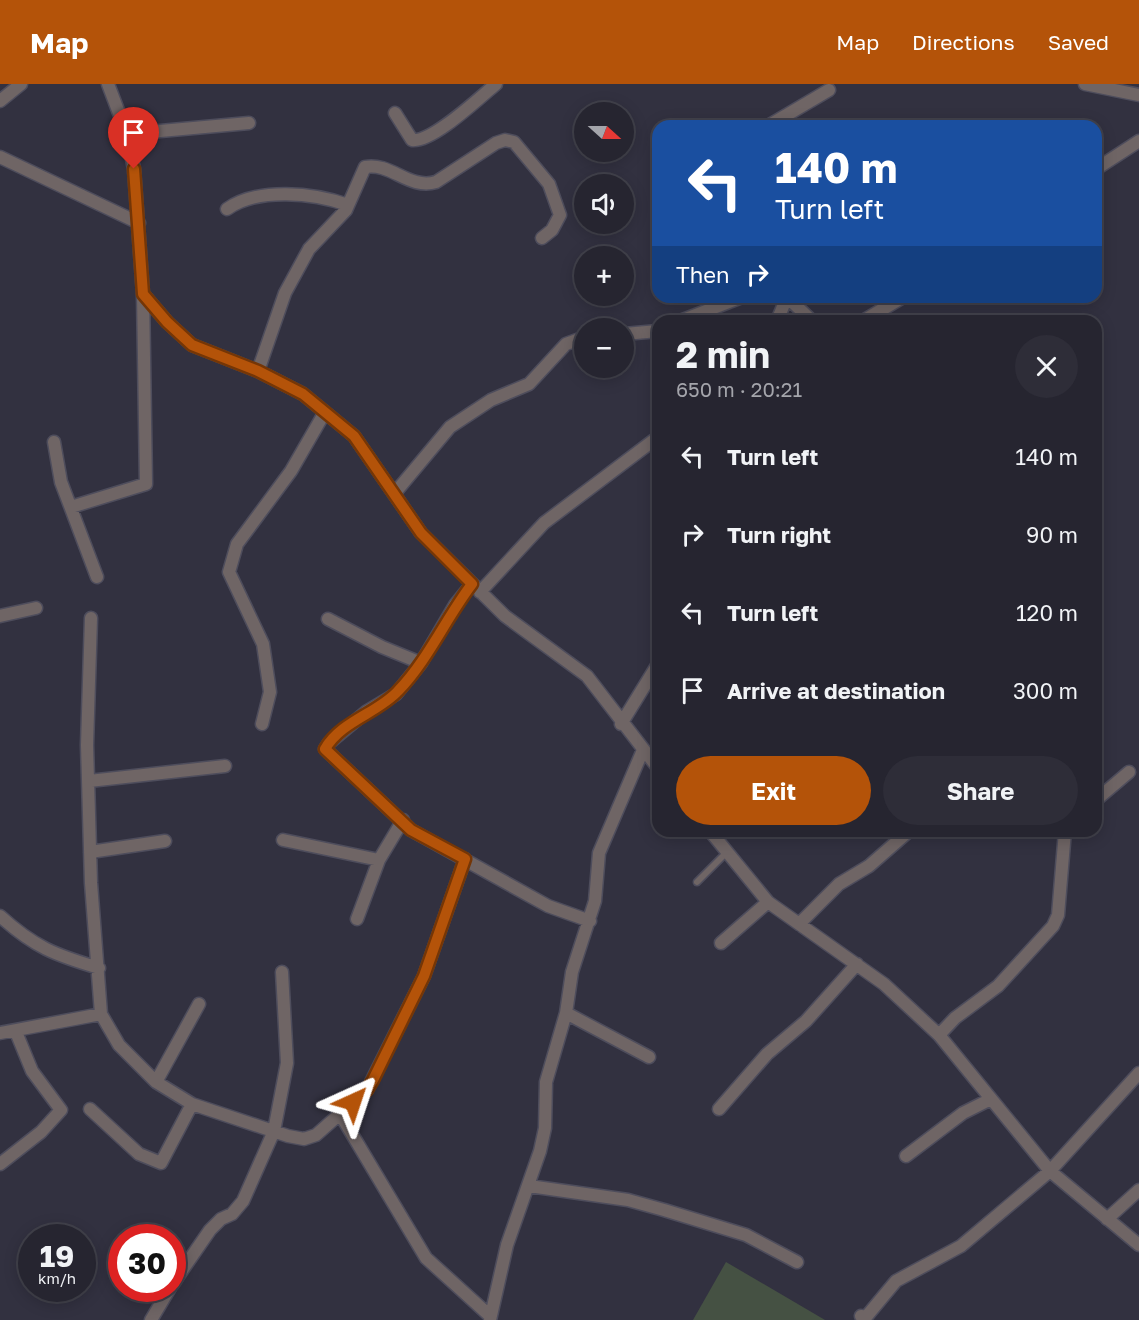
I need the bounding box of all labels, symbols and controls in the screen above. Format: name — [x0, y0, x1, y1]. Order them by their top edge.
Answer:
text: Map — [30, 26, 88, 59]
text: Map — [836, 29, 879, 55]
text: Directions — [912, 29, 1015, 55]
text: Saved — [1048, 29, 1109, 55]
north arrow — [574, 102, 634, 162]
map controls — [574, 102, 634, 378]
pin — [108, 107, 159, 169]
icon: arrive — [117, 116, 150, 149]
text: 140 m — [775, 142, 897, 192]
icon: left — [676, 144, 754, 222]
button: sound — [574, 174, 634, 234]
text: Turn left — [775, 193, 884, 225]
button: + — [574, 246, 634, 306]
icon: right — [741, 258, 774, 291]
text: Then — [676, 261, 729, 288]
button: − — [574, 318, 634, 378]
text: 2 min — [676, 333, 770, 376]
button: close — [1015, 335, 1078, 398]
text: 650 m · 20:21 — [676, 377, 802, 401]
icon: left — [676, 440, 709, 473]
text: Turn left — [727, 443, 818, 470]
text: 140 m — [1015, 443, 1078, 470]
icon: right — [676, 518, 709, 551]
text: Turn right — [727, 521, 831, 548]
text: 90 m — [1026, 521, 1078, 548]
icon: left — [676, 596, 709, 629]
text: Turn left — [727, 599, 818, 626]
text: 120 m — [1016, 599, 1078, 626]
icon: arrive — [676, 674, 709, 707]
text: Arrive at destination — [727, 677, 945, 704]
text: 300 m — [1013, 677, 1078, 704]
button: Exit — [676, 756, 871, 825]
button: Share — [883, 756, 1078, 825]
position arrow — [321, 1070, 385, 1134]
speed limit sign: 30 — [108, 1224, 186, 1302]
text: 19 — [40, 1238, 74, 1274]
text: km/h — [38, 1269, 76, 1287]

